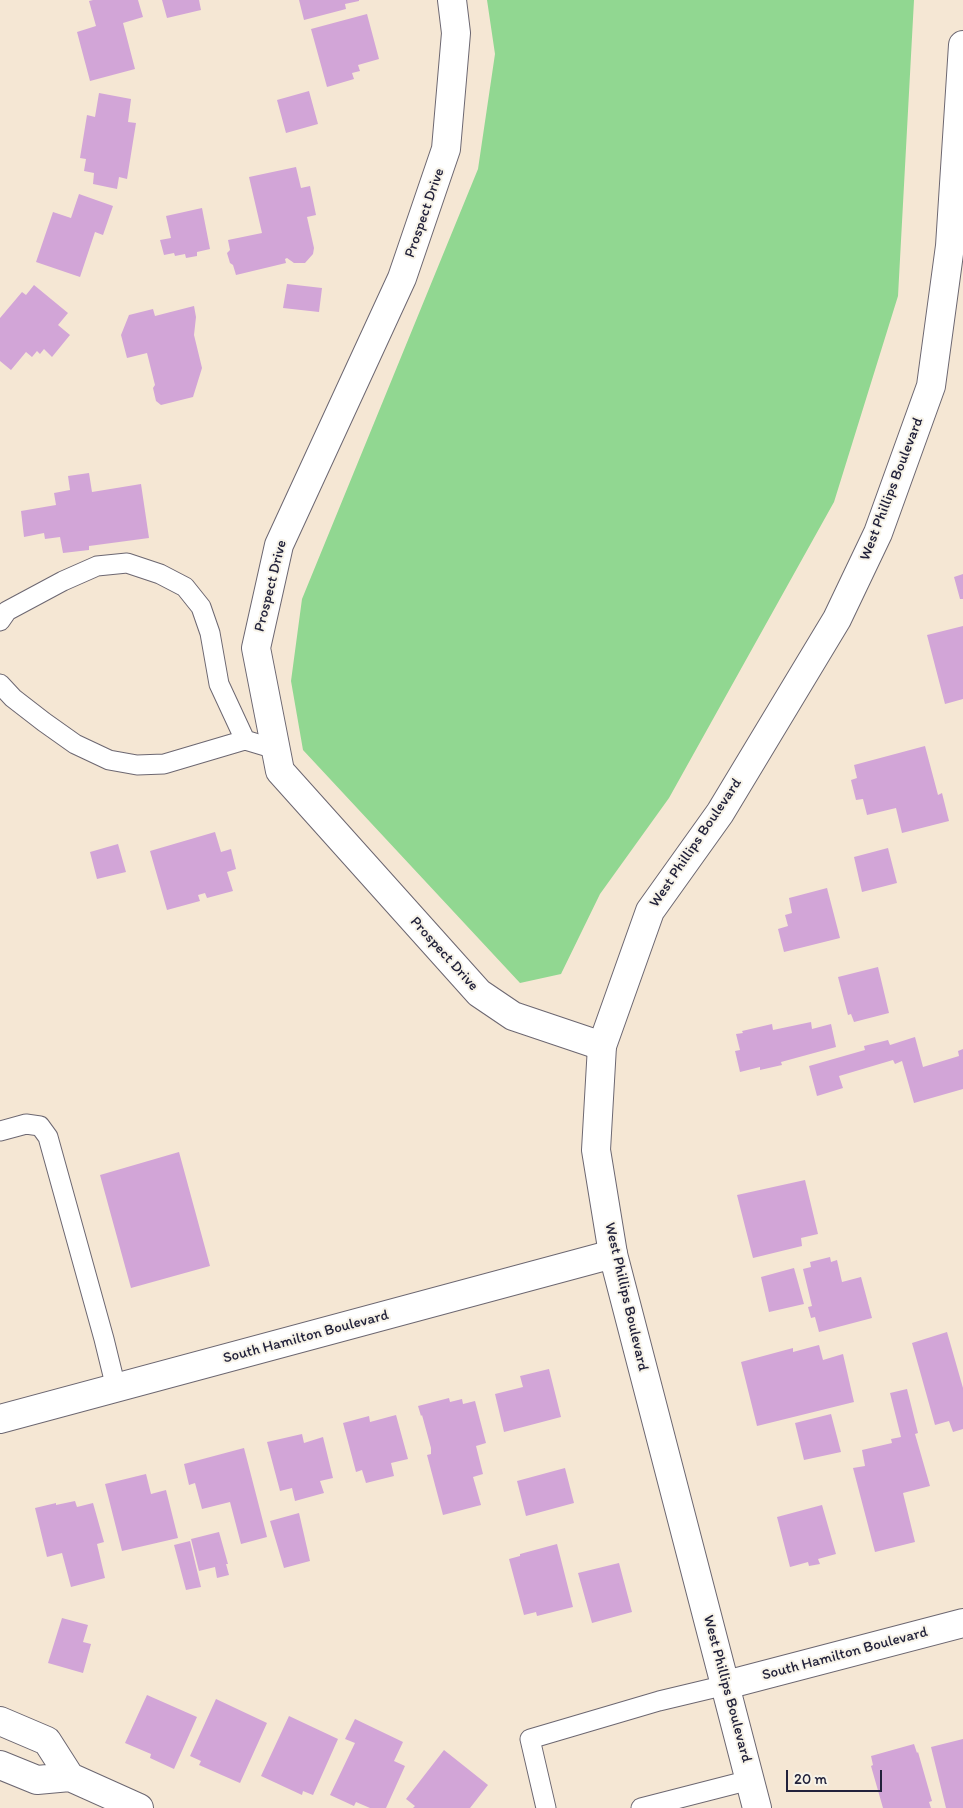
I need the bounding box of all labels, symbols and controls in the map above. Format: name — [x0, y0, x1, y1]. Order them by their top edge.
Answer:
street label: Prospect Drive — [401, 166, 449, 260]
street label: West Phillips Boulevard — [856, 415, 928, 563]
street label: Prospect Drive — [251, 538, 291, 634]
street label: West Phillips Boulevard — [646, 775, 746, 911]
street label: Prospect Drive — [406, 913, 482, 995]
street label: West Phillips Boulevard — [600, 1221, 652, 1373]
street label: South Hamilton Boulevard — [221, 1306, 391, 1368]
street label: West Phillips Boulevard — [699, 1613, 755, 1765]
street label: South Hamilton Boulevard — [760, 1623, 930, 1685]
scale bar — [788, 1760, 884, 1792]
text: 20 m — [794, 1770, 827, 1788]

